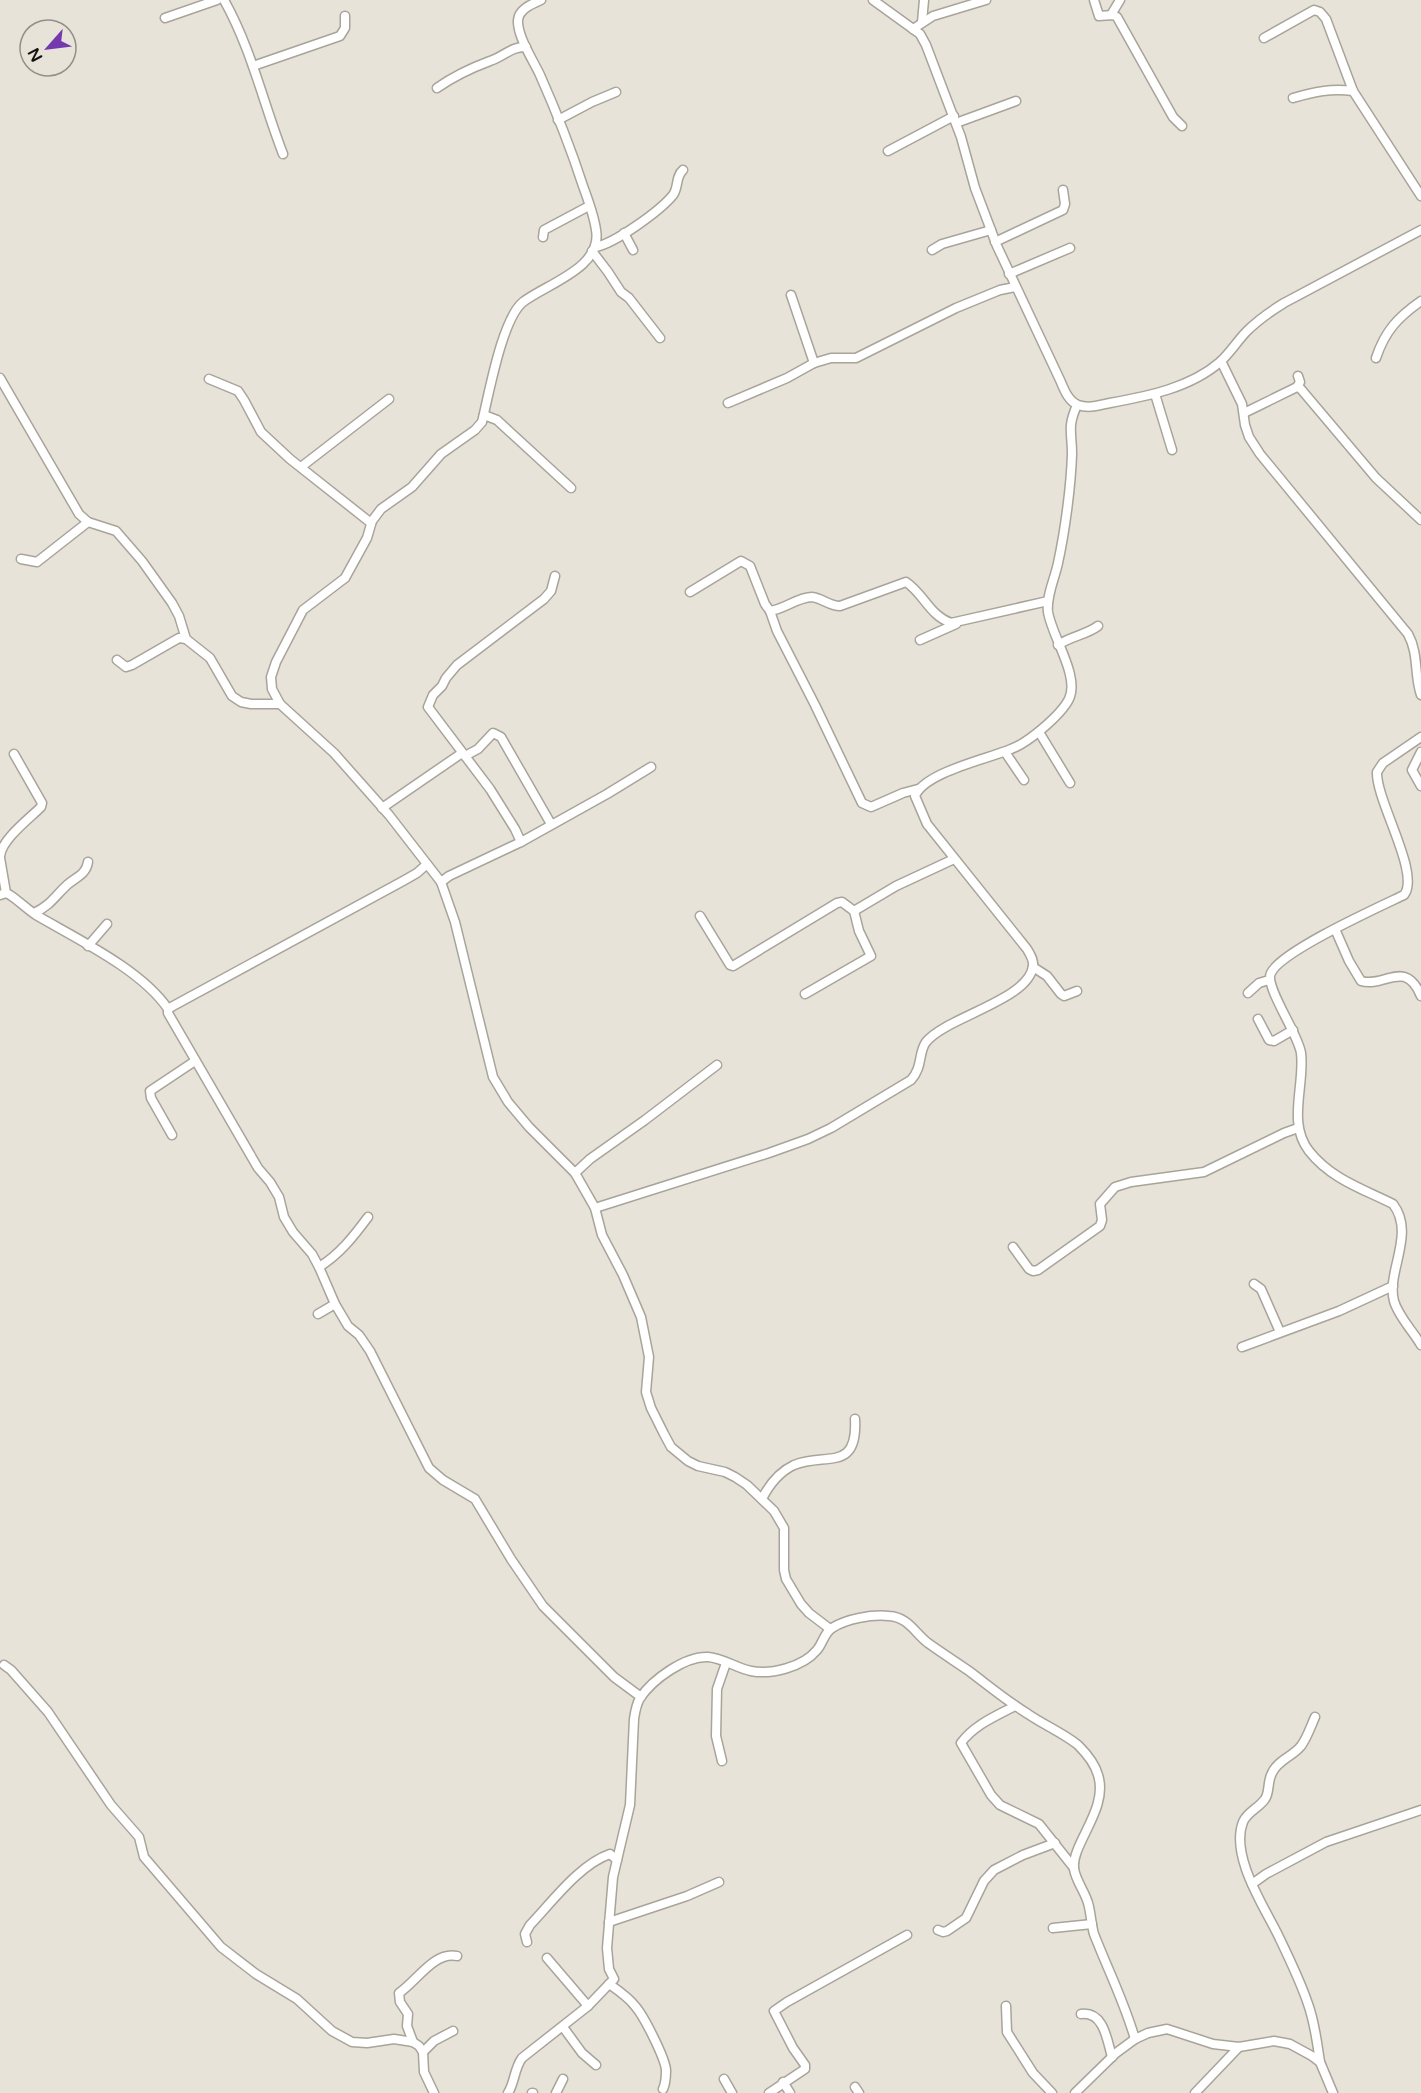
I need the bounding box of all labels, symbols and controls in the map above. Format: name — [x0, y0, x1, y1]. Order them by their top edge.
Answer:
north arrow — [18, 18, 78, 78]
text: N — [24, 44, 47, 65]

